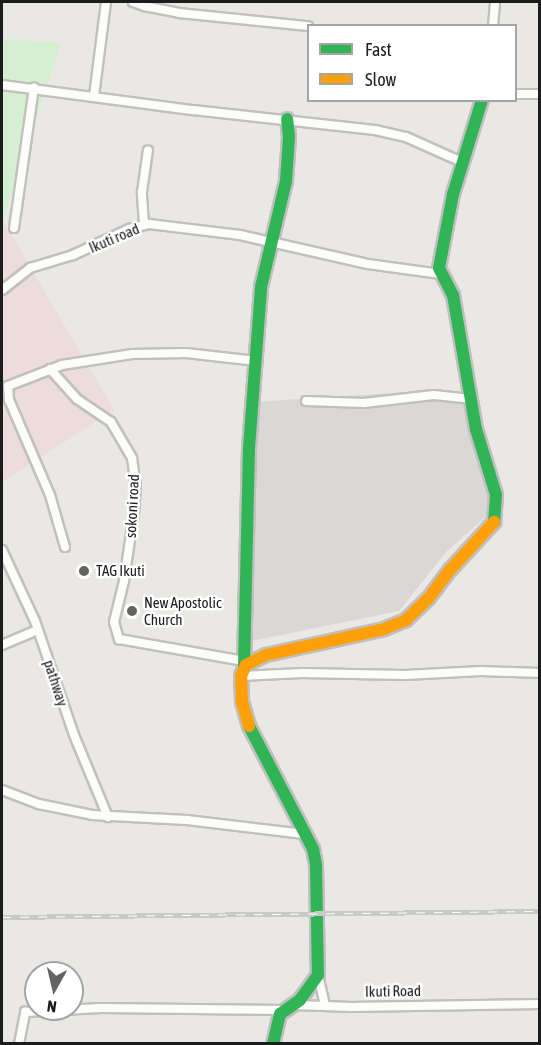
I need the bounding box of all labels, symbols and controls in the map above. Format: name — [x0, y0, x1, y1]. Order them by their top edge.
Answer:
legend — [307, 24, 517, 102]
text: Fast — [365, 39, 392, 60]
text: Slow — [365, 69, 396, 90]
street label: Ikuti road — [86, 219, 142, 257]
street label: sokoni road — [121, 474, 143, 538]
place label: TAG Ikuti — [96, 562, 145, 580]
marker: TAG Ikuti — [77, 564, 91, 578]
place label: New Apostolic Church — [144, 593, 222, 628]
marker: New Apostolic Church — [125, 604, 139, 618]
street label: pathway — [40, 658, 72, 708]
north arrow — [24, 961, 84, 1021]
street label: Ikuti Road — [365, 982, 421, 1000]
text: N — [46, 997, 58, 1016]

